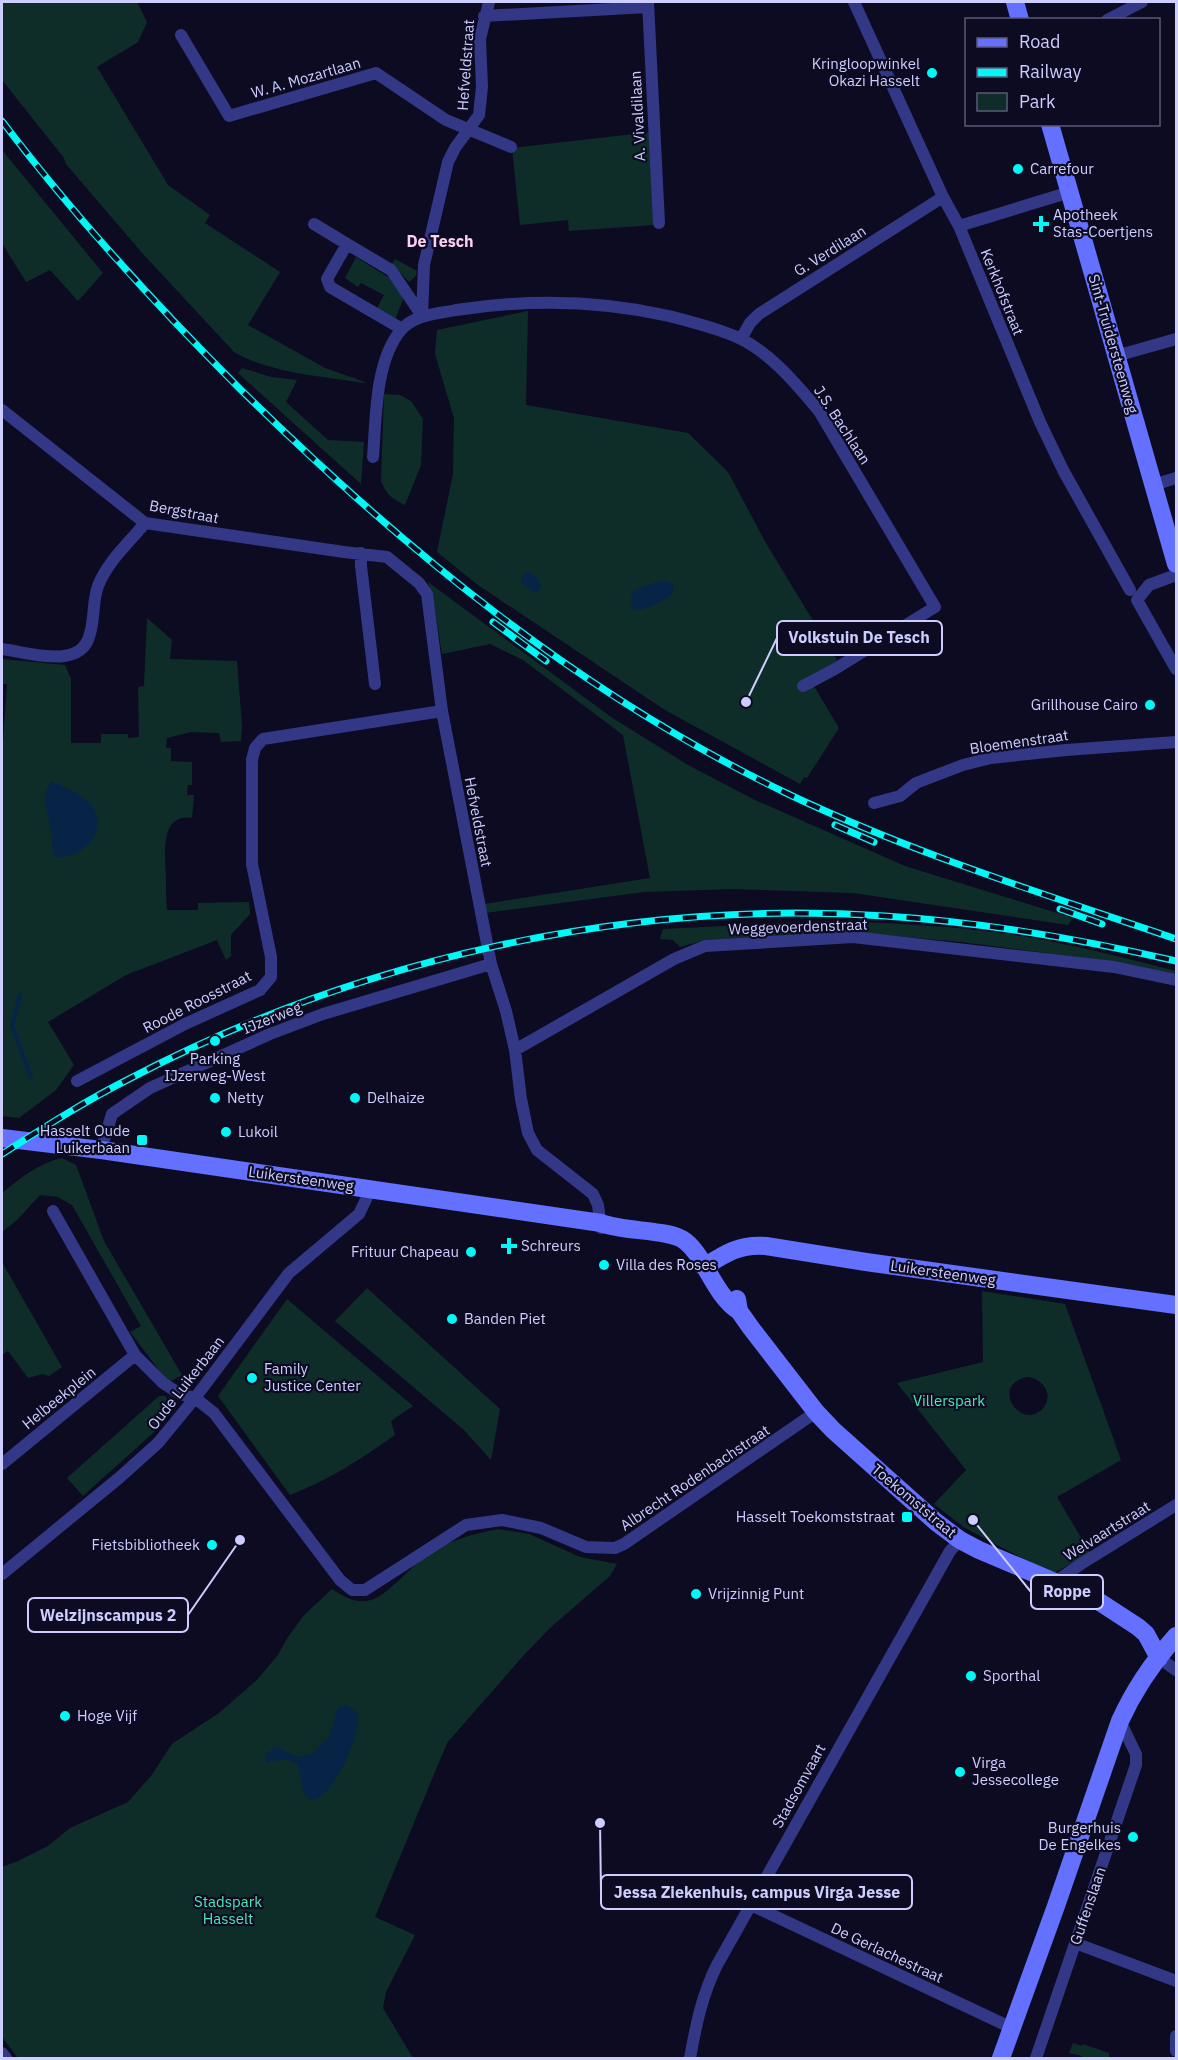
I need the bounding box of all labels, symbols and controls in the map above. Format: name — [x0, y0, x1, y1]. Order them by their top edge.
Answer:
legend — [965, 18, 1160, 126]
street label: Hefveldstraat — [453, 19, 478, 111]
text: Road — [1019, 30, 1060, 53]
street label: W. A. Mozartlaan — [249, 53, 363, 102]
place label: Kringloopwinkel Okazi Hasselt — [812, 54, 920, 90]
text: Railway — [1019, 60, 1081, 83]
marker: Kringloopwinkel Okazi Hasselt — [925, 66, 939, 80]
street label: A. Vivaldilaan — [626, 70, 649, 162]
text: Park — [1019, 90, 1056, 113]
place label: Carrefour — [1030, 159, 1094, 178]
marker: Carrefour — [1011, 162, 1025, 176]
place label: Apotheek Stas-Coertjens — [1053, 205, 1153, 241]
marker: Apotheek Stas-Coertjens — [1034, 217, 1048, 231]
street label: G. Verdilaan — [790, 221, 869, 280]
district label: De Tesch — [406, 231, 474, 251]
street label: Kerkhofstraat — [976, 246, 1028, 338]
street label: Sint-Truidersteenweg — [1084, 272, 1143, 416]
street label: J.S. Bachlaan — [810, 382, 875, 468]
street label: Bergstraat — [148, 495, 220, 528]
callout: Volkstuin De Tesch — [777, 621, 942, 655]
text: Volkstuin De Tesch — [788, 627, 930, 647]
place label: Grillhouse Cairo — [1031, 695, 1138, 714]
marker: Grillhouse Cairo — [1143, 698, 1157, 712]
street label: Bloemenstraat — [968, 725, 1070, 758]
street label: Hefveldstraat — [460, 775, 497, 869]
street label: Weggevoerdenstraat — [728, 915, 868, 938]
street label: Roode Roosstraat — [139, 966, 254, 1037]
street label: IJzerweg — [240, 997, 304, 1038]
marker: Parking IJzerweg-West — [208, 1034, 222, 1048]
place label: Parking IJzerweg-West — [164, 1049, 266, 1085]
place label: Netty — [227, 1088, 264, 1107]
place label: Delhaize — [367, 1088, 425, 1107]
marker: Netty — [208, 1091, 222, 1105]
marker: Delhaize — [348, 1091, 362, 1105]
place label: Hasselt Oude Luikerbaan — [40, 1121, 130, 1157]
place label: Lukoil — [238, 1122, 278, 1141]
marker: Lukoil — [219, 1125, 233, 1139]
marker: Hasselt Oude Luikerbaan — [135, 1133, 149, 1147]
street label: Luikersteenweg — [247, 1162, 355, 1195]
place label: Schreurs — [521, 1236, 581, 1255]
marker: Schreurs — [502, 1239, 516, 1253]
place label: Frituur Chapeau — [351, 1242, 459, 1261]
marker: Frituur Chapeau — [464, 1245, 478, 1259]
place label: Villa des Roses — [616, 1255, 717, 1274]
street label: Luikersteenweg — [889, 1256, 997, 1289]
marker: Villa des Roses — [597, 1258, 611, 1272]
place label: Banden Piet — [464, 1309, 546, 1328]
marker: Banden Piet — [445, 1312, 459, 1326]
street label: Oude Luikerbaan — [143, 1332, 228, 1433]
place label: Family Justice Center — [264, 1359, 361, 1395]
street label: Helbeekplein — [18, 1362, 99, 1433]
marker: Family Justice Center — [245, 1371, 259, 1385]
park label: Villerspark — [913, 1391, 985, 1410]
street label: Albrecht Rodenbachstraat — [616, 1420, 773, 1535]
street label: Toekomststraat — [868, 1460, 961, 1542]
street label: Welvaartstraat — [1060, 1496, 1154, 1565]
place label: Hasselt Toekomststraat — [736, 1507, 895, 1526]
marker: Hasselt Toekomststraat — [900, 1510, 914, 1524]
place label: Fietsbibliotheek — [92, 1535, 200, 1554]
marker: Fietsbibliotheek — [205, 1538, 219, 1552]
callout: Roppe — [1031, 1575, 1103, 1609]
text: Roppe — [1043, 1581, 1091, 1601]
place label: Vrijzinnig Punt — [708, 1584, 804, 1603]
marker: Vrijzinnig Punt — [689, 1587, 703, 1601]
callout: Welzijnscampus 2 — [28, 1598, 188, 1632]
text: Welzijnscampus 2 — [40, 1605, 176, 1625]
place label: Sporthal — [983, 1666, 1040, 1685]
marker: Sporthal — [964, 1669, 978, 1683]
place label: Hoge Vijf — [77, 1706, 137, 1725]
marker: Hoge Vijf — [58, 1709, 72, 1723]
street label: Stadsomvaart — [768, 1740, 830, 1831]
place label: Virga Jessecollege — [972, 1753, 1059, 1789]
marker: Virga Jessecollege — [953, 1765, 967, 1779]
place label: Burgerhuis De Engelkes — [1039, 1818, 1121, 1854]
marker: Burgerhuis De Engelkes — [1126, 1830, 1140, 1844]
street label: Guffenslaan — [1065, 1864, 1110, 1947]
callout: Jessa Ziekenhuis, campus Virga Jesse — [601, 1875, 912, 1909]
text: Jessa Ziekenhuis, campus Virga Jesse — [614, 1882, 900, 1902]
park label: Stadspark Hasselt — [194, 1892, 262, 1928]
street label: De Gerlachestraat — [828, 1918, 946, 1987]

